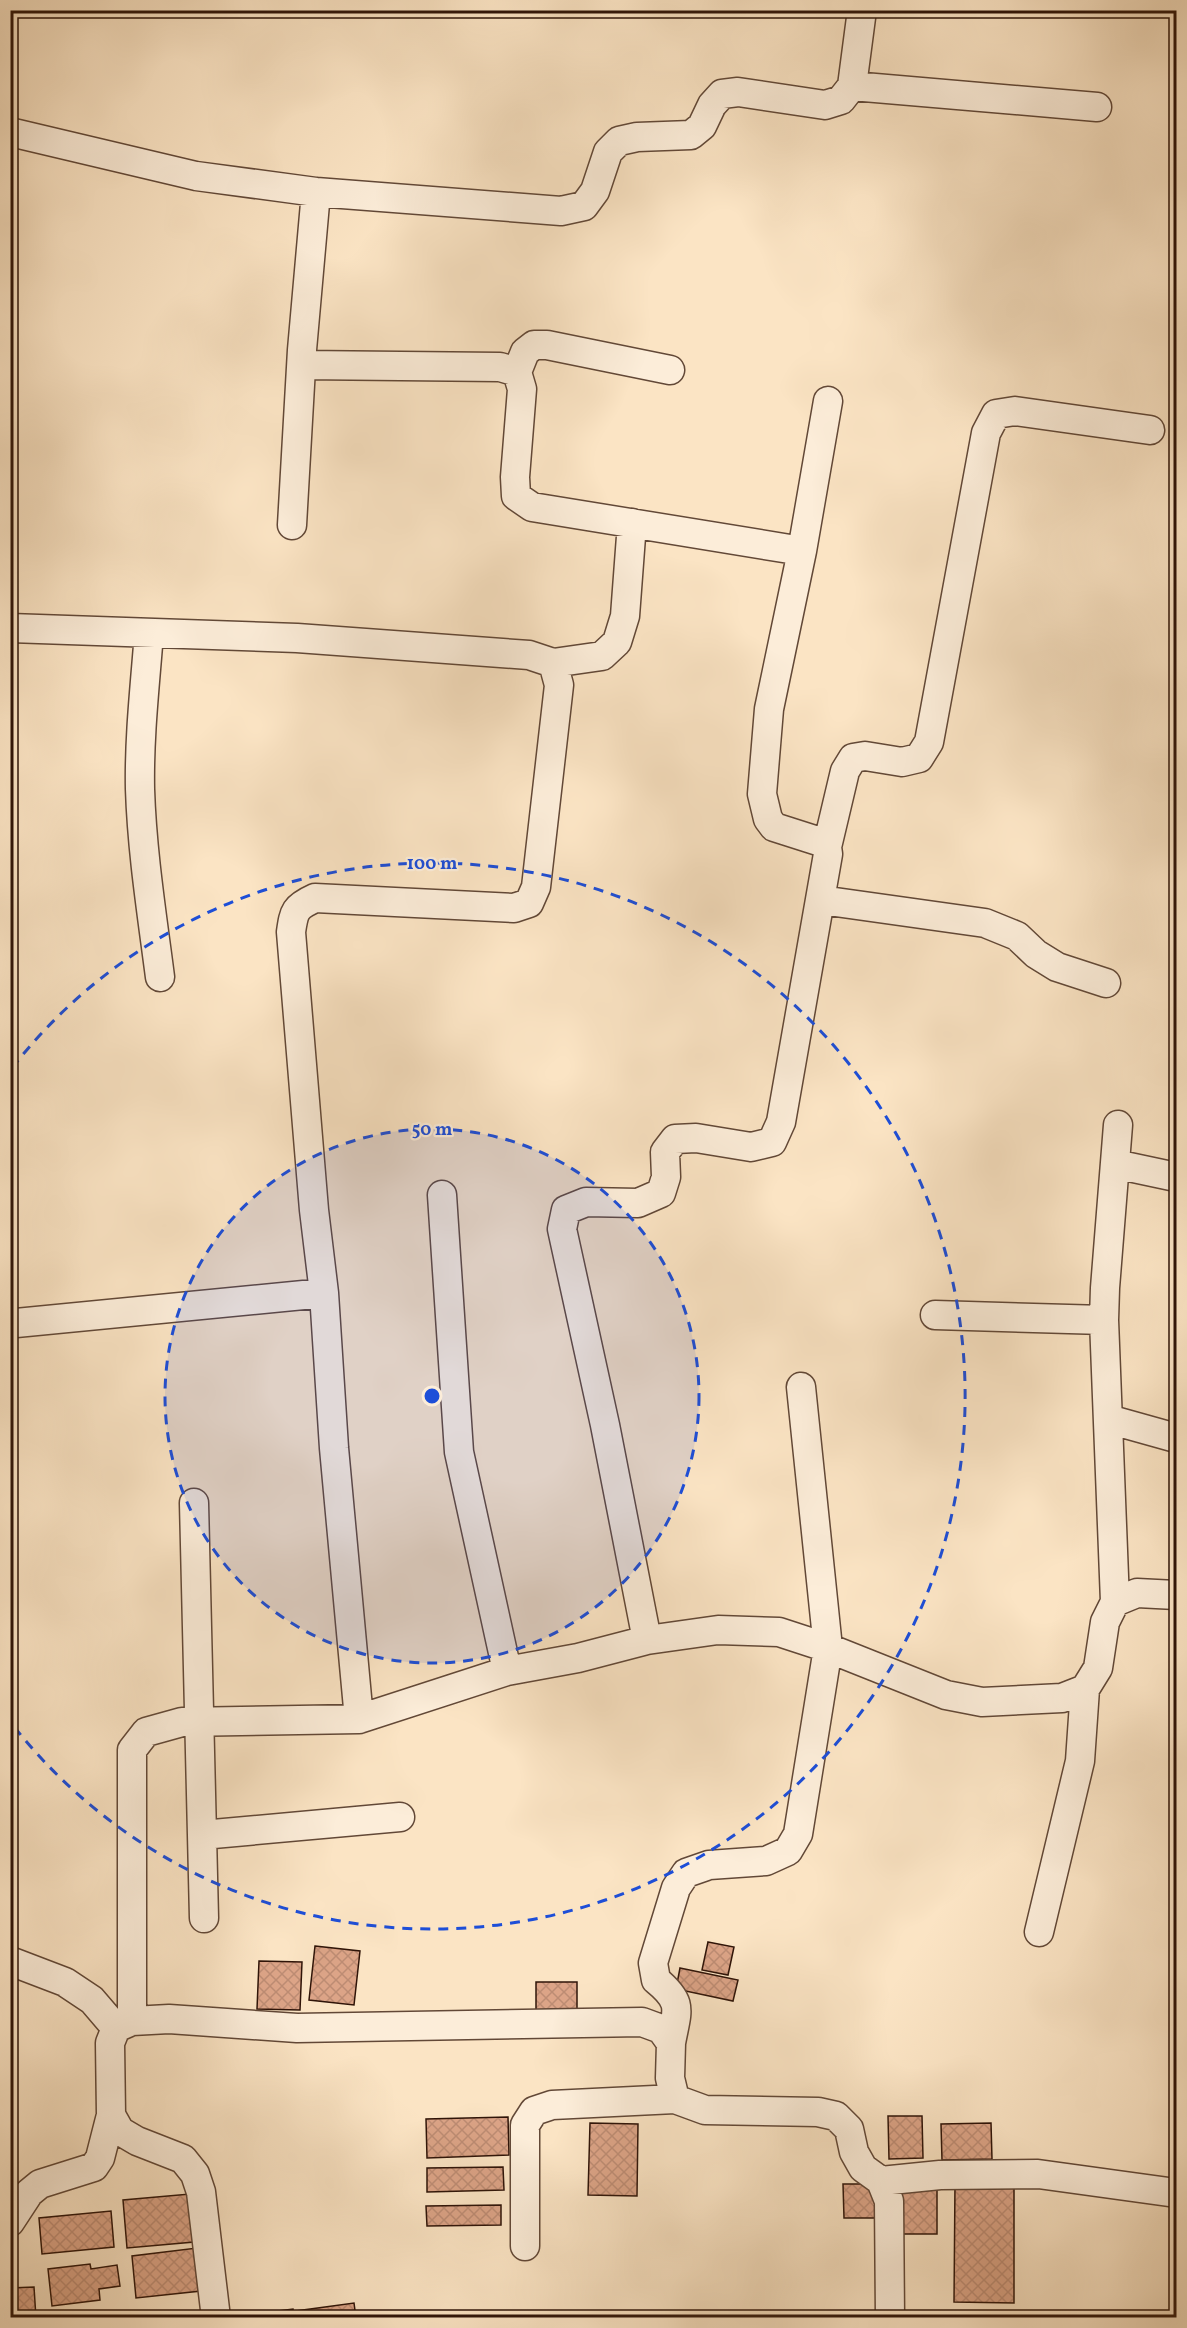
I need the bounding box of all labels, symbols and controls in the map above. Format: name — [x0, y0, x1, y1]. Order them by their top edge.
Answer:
text: 100 m — [407, 852, 457, 877]
text: 50 m — [412, 1118, 452, 1143]
centre of rings — [422, 1386, 442, 1406]

